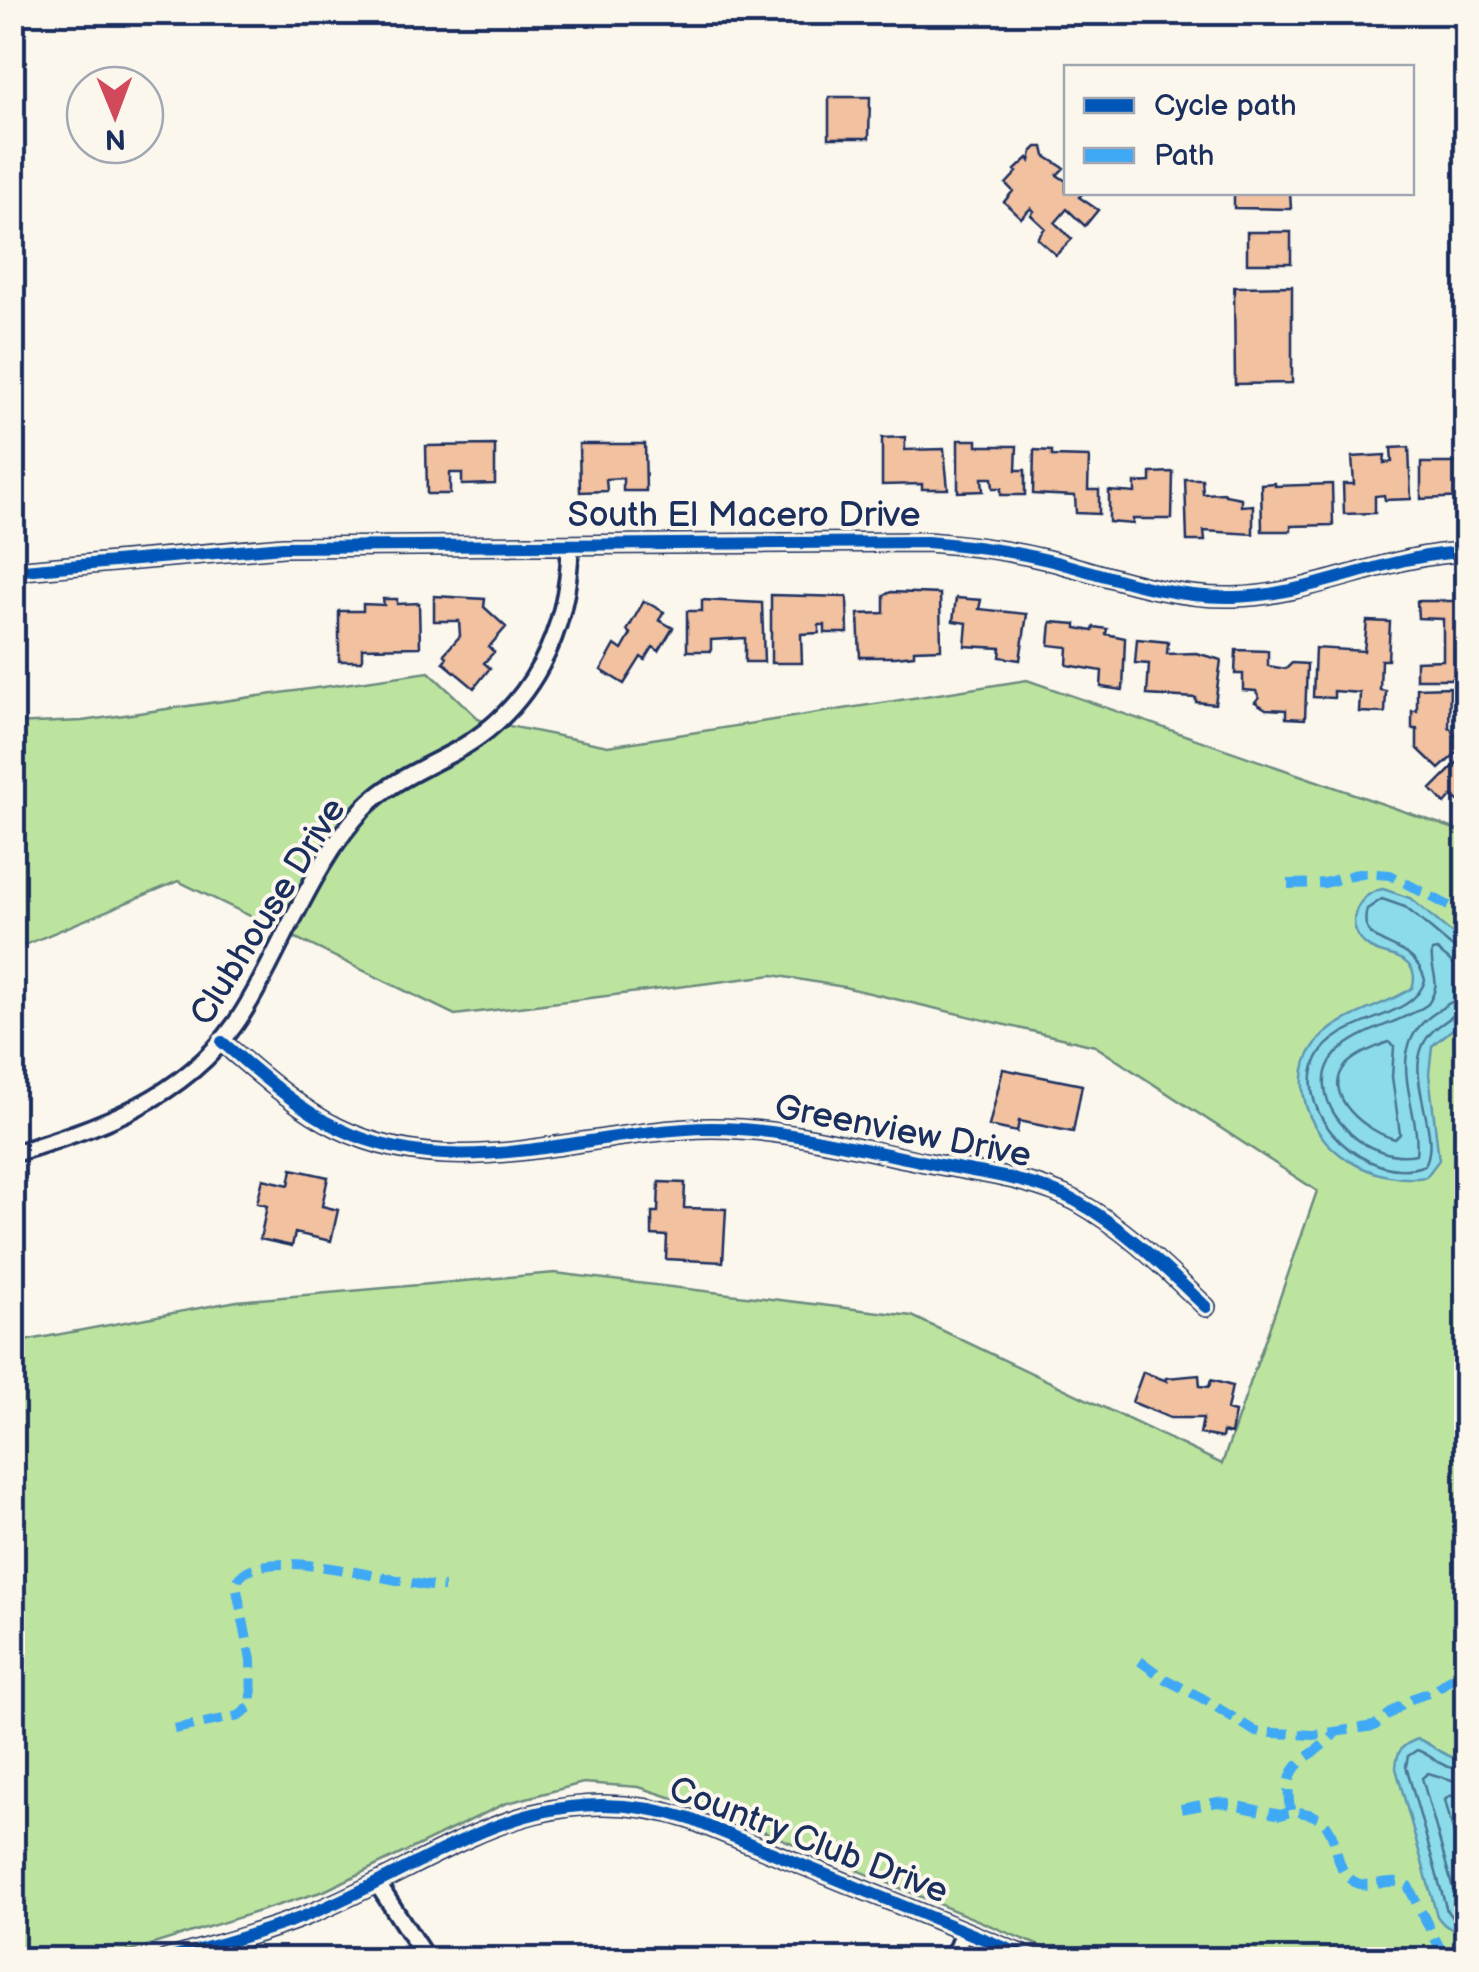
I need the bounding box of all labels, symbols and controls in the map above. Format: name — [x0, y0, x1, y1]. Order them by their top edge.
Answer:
north arrow — [65, 65, 165, 165]
legend — [1064, 65, 1414, 195]
text: Cycle path — [1154, 88, 1297, 124]
text: N — [105, 122, 126, 155]
text: Path — [1154, 138, 1214, 174]
street label: South El Macero Drive — [567, 494, 921, 537]
street label: Clubhouse Drive — [181, 790, 355, 1033]
street label: Greenview Drive — [771, 1086, 1035, 1177]
street label: Country Club Drive — [663, 1767, 954, 1913]

